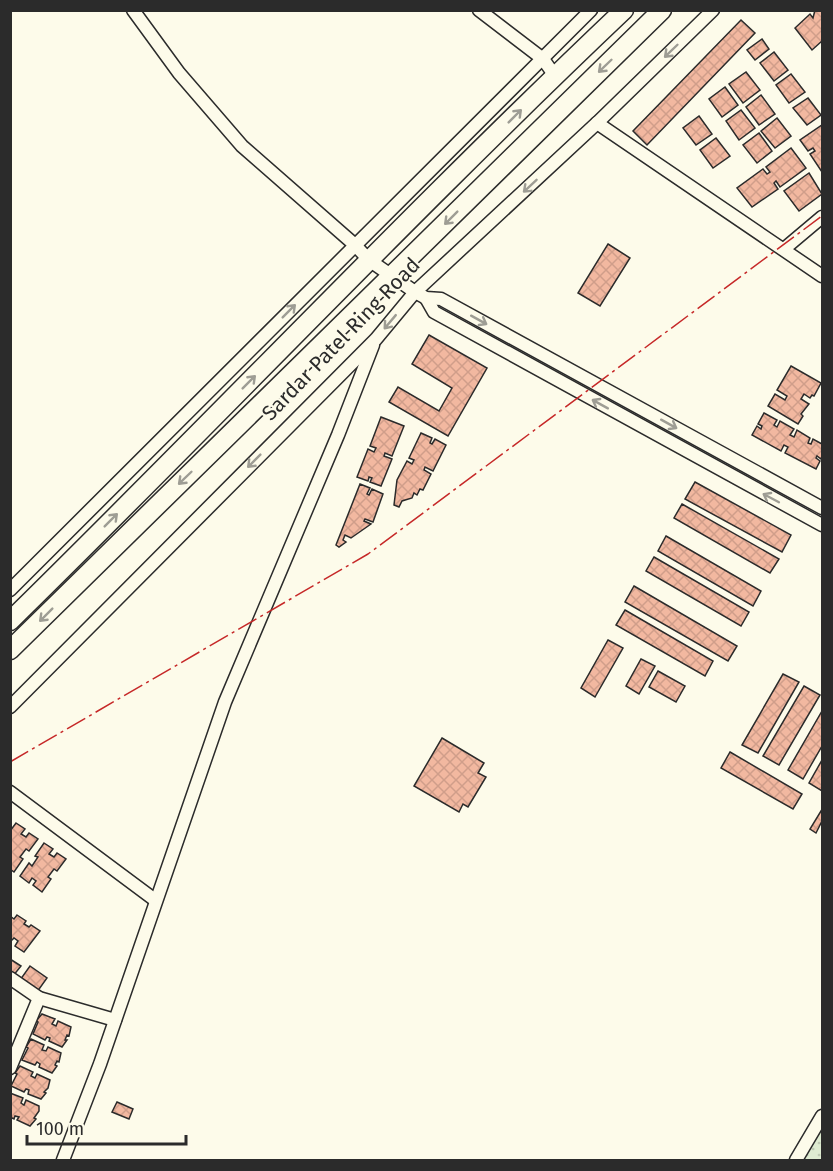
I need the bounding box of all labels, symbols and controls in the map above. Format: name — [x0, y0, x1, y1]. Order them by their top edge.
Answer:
one-way arrow — [663, 44, 678, 59]
one-way arrow — [597, 58, 612, 73]
one-way arrow — [508, 108, 522, 123]
one-way arrow — [522, 179, 537, 193]
one-way arrow — [444, 210, 459, 225]
street label: Sardar Patel Ring Road — [256, 252, 426, 426]
one-way arrow — [282, 304, 297, 319]
one-way arrow — [384, 313, 397, 329]
one-way arrow — [470, 314, 487, 326]
one-way arrow — [241, 374, 256, 389]
one-way arrow — [592, 398, 609, 410]
one-way arrow — [659, 419, 677, 430]
one-way arrow — [247, 454, 262, 469]
one-way arrow — [178, 471, 193, 485]
one-way arrow — [763, 492, 780, 504]
one-way arrow — [104, 513, 119, 528]
one-way arrow — [38, 607, 53, 622]
scale bar — [27, 1108, 186, 1146]
text: 100 m — [36, 1118, 84, 1140]

